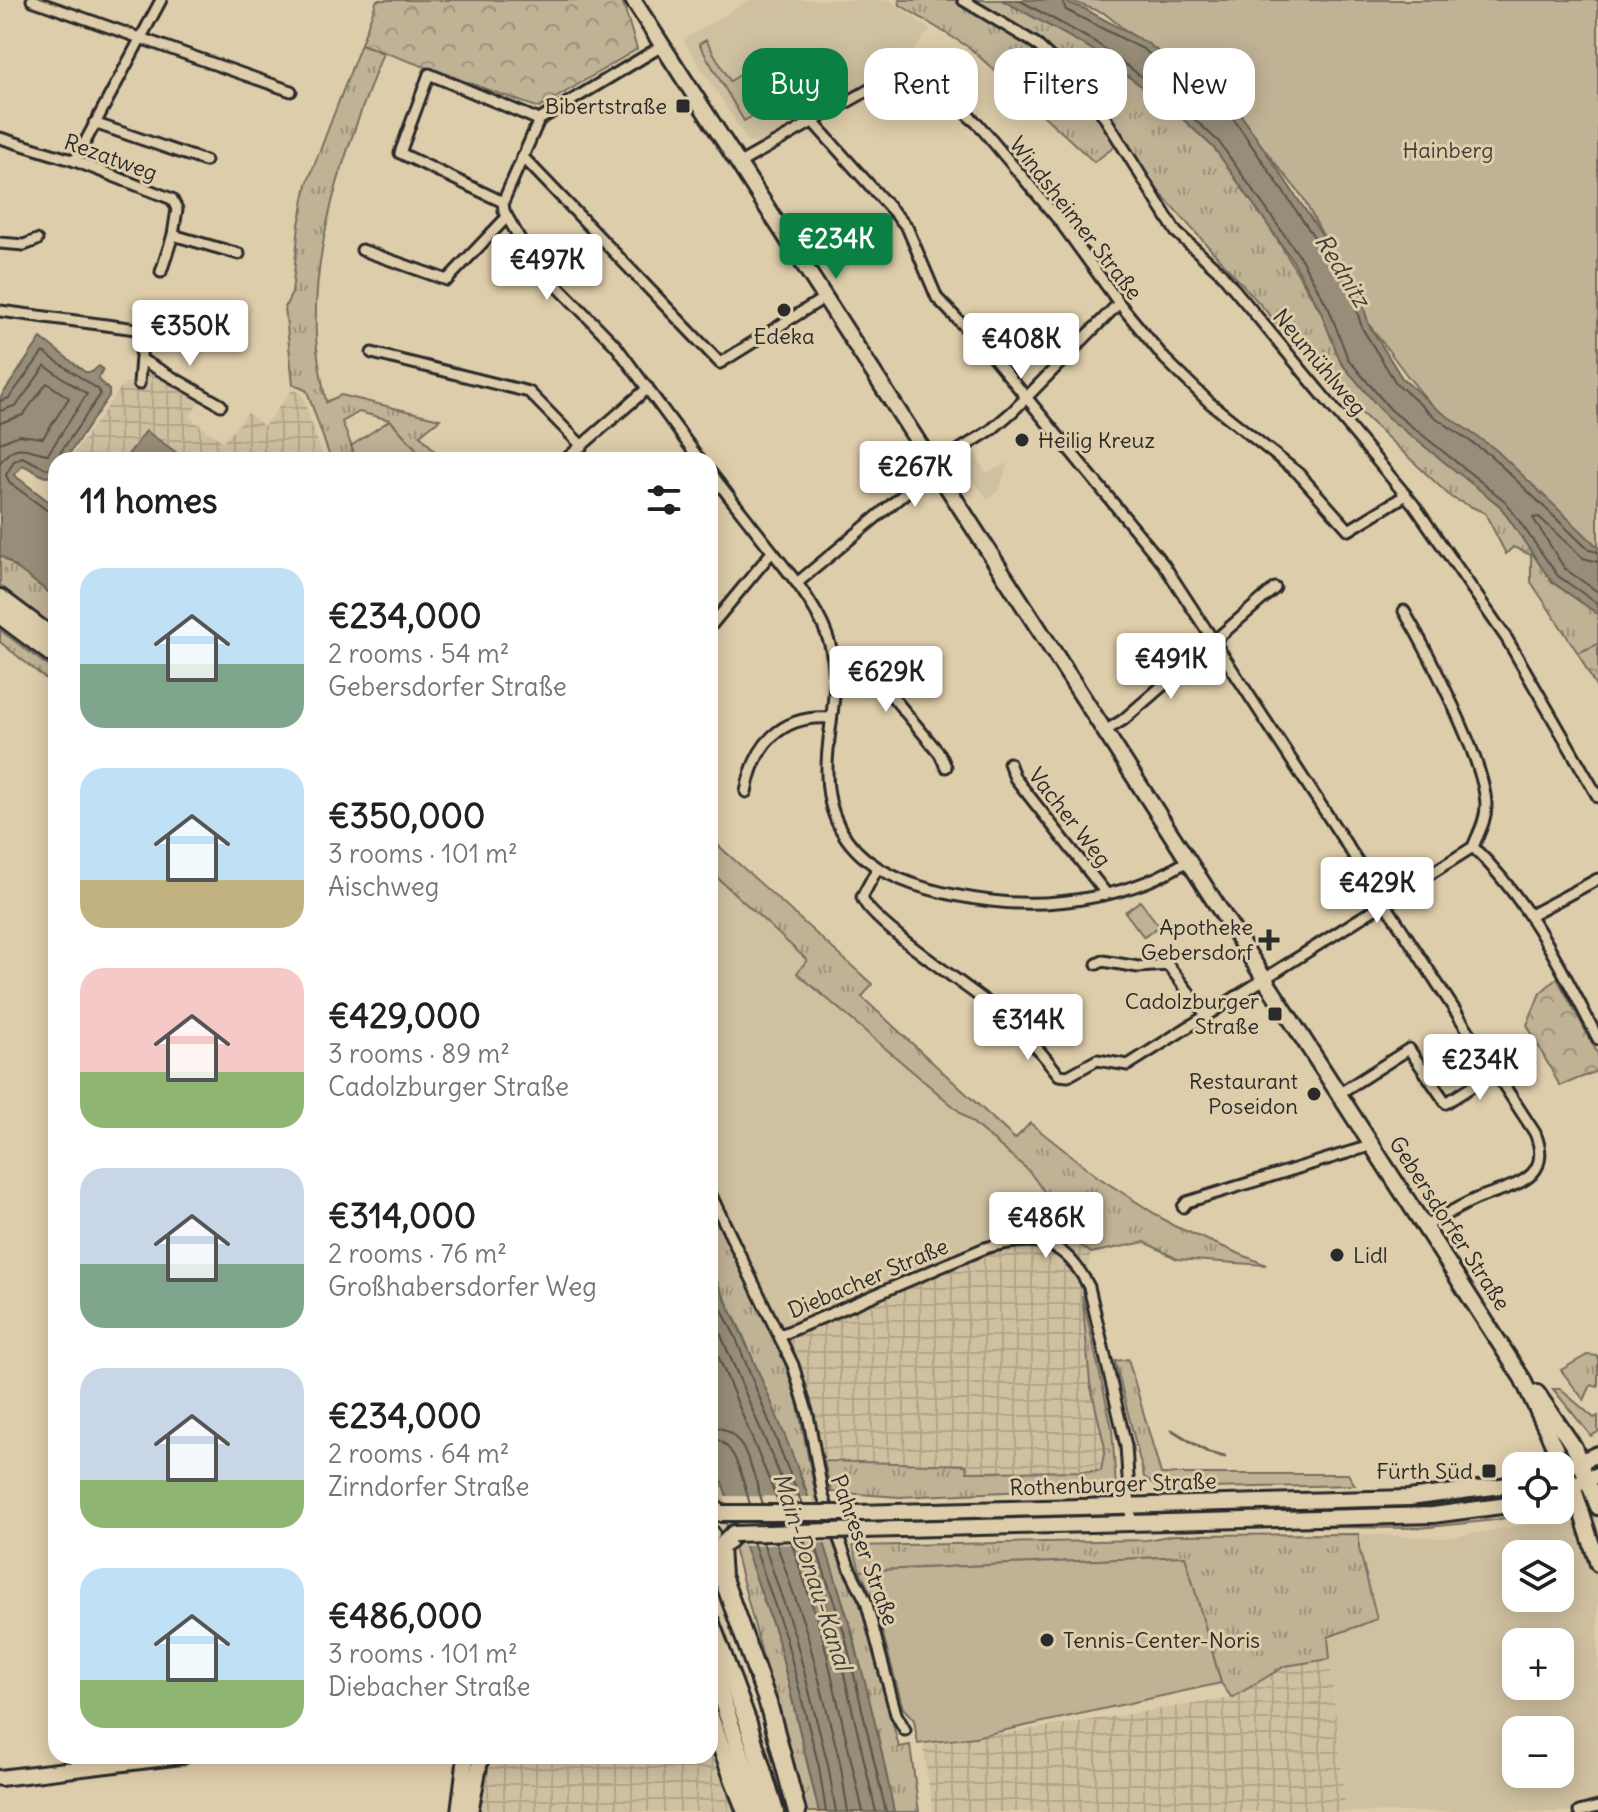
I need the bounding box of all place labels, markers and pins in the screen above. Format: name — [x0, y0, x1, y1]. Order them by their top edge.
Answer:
place label: Bibertstraße — [545, 92, 667, 120]
marker: Bibertstraße — [674, 97, 692, 115]
pin: €234K — [780, 213, 892, 281]
pin: €497K — [491, 234, 603, 302]
pin: €350K — [134, 300, 246, 368]
marker: Edeka — [775, 301, 793, 319]
pin: €408K — [965, 313, 1077, 381]
place label: Edeka — [754, 322, 814, 350]
place label: Heilig Kreuz — [1038, 426, 1155, 454]
marker: Heilig Kreuz — [1013, 431, 1031, 449]
pin: €267K — [859, 441, 971, 509]
pin: €491K — [1115, 633, 1227, 701]
pin: €629K — [830, 646, 942, 714]
pin: €429K — [1321, 857, 1433, 925]
place label: Apotheke Gebersdorf — [1141, 913, 1254, 966]
marker: Apotheke Gebersdorf — [1260, 931, 1278, 949]
place label: Cadolzburger Straße — [1125, 987, 1259, 1040]
pin: €314K — [972, 994, 1084, 1062]
marker: Cadolzburger Straße — [1266, 1005, 1284, 1023]
pin: €234K — [1424, 1034, 1536, 1102]
place label: Restaurant Poseidon — [1189, 1067, 1298, 1120]
marker: Restaurant Poseidon — [1305, 1085, 1323, 1103]
pin: €486K — [990, 1192, 1102, 1260]
place label: Lidl — [1353, 1241, 1388, 1269]
marker: Lidl — [1328, 1246, 1346, 1264]
place label: Fürth Süd — [1376, 1457, 1473, 1485]
marker: Fürth Süd — [1480, 1462, 1498, 1480]
place label: Tennis-Center-Noris — [1063, 1626, 1260, 1654]
marker: Tennis-Center-Noris — [1038, 1631, 1056, 1649]

